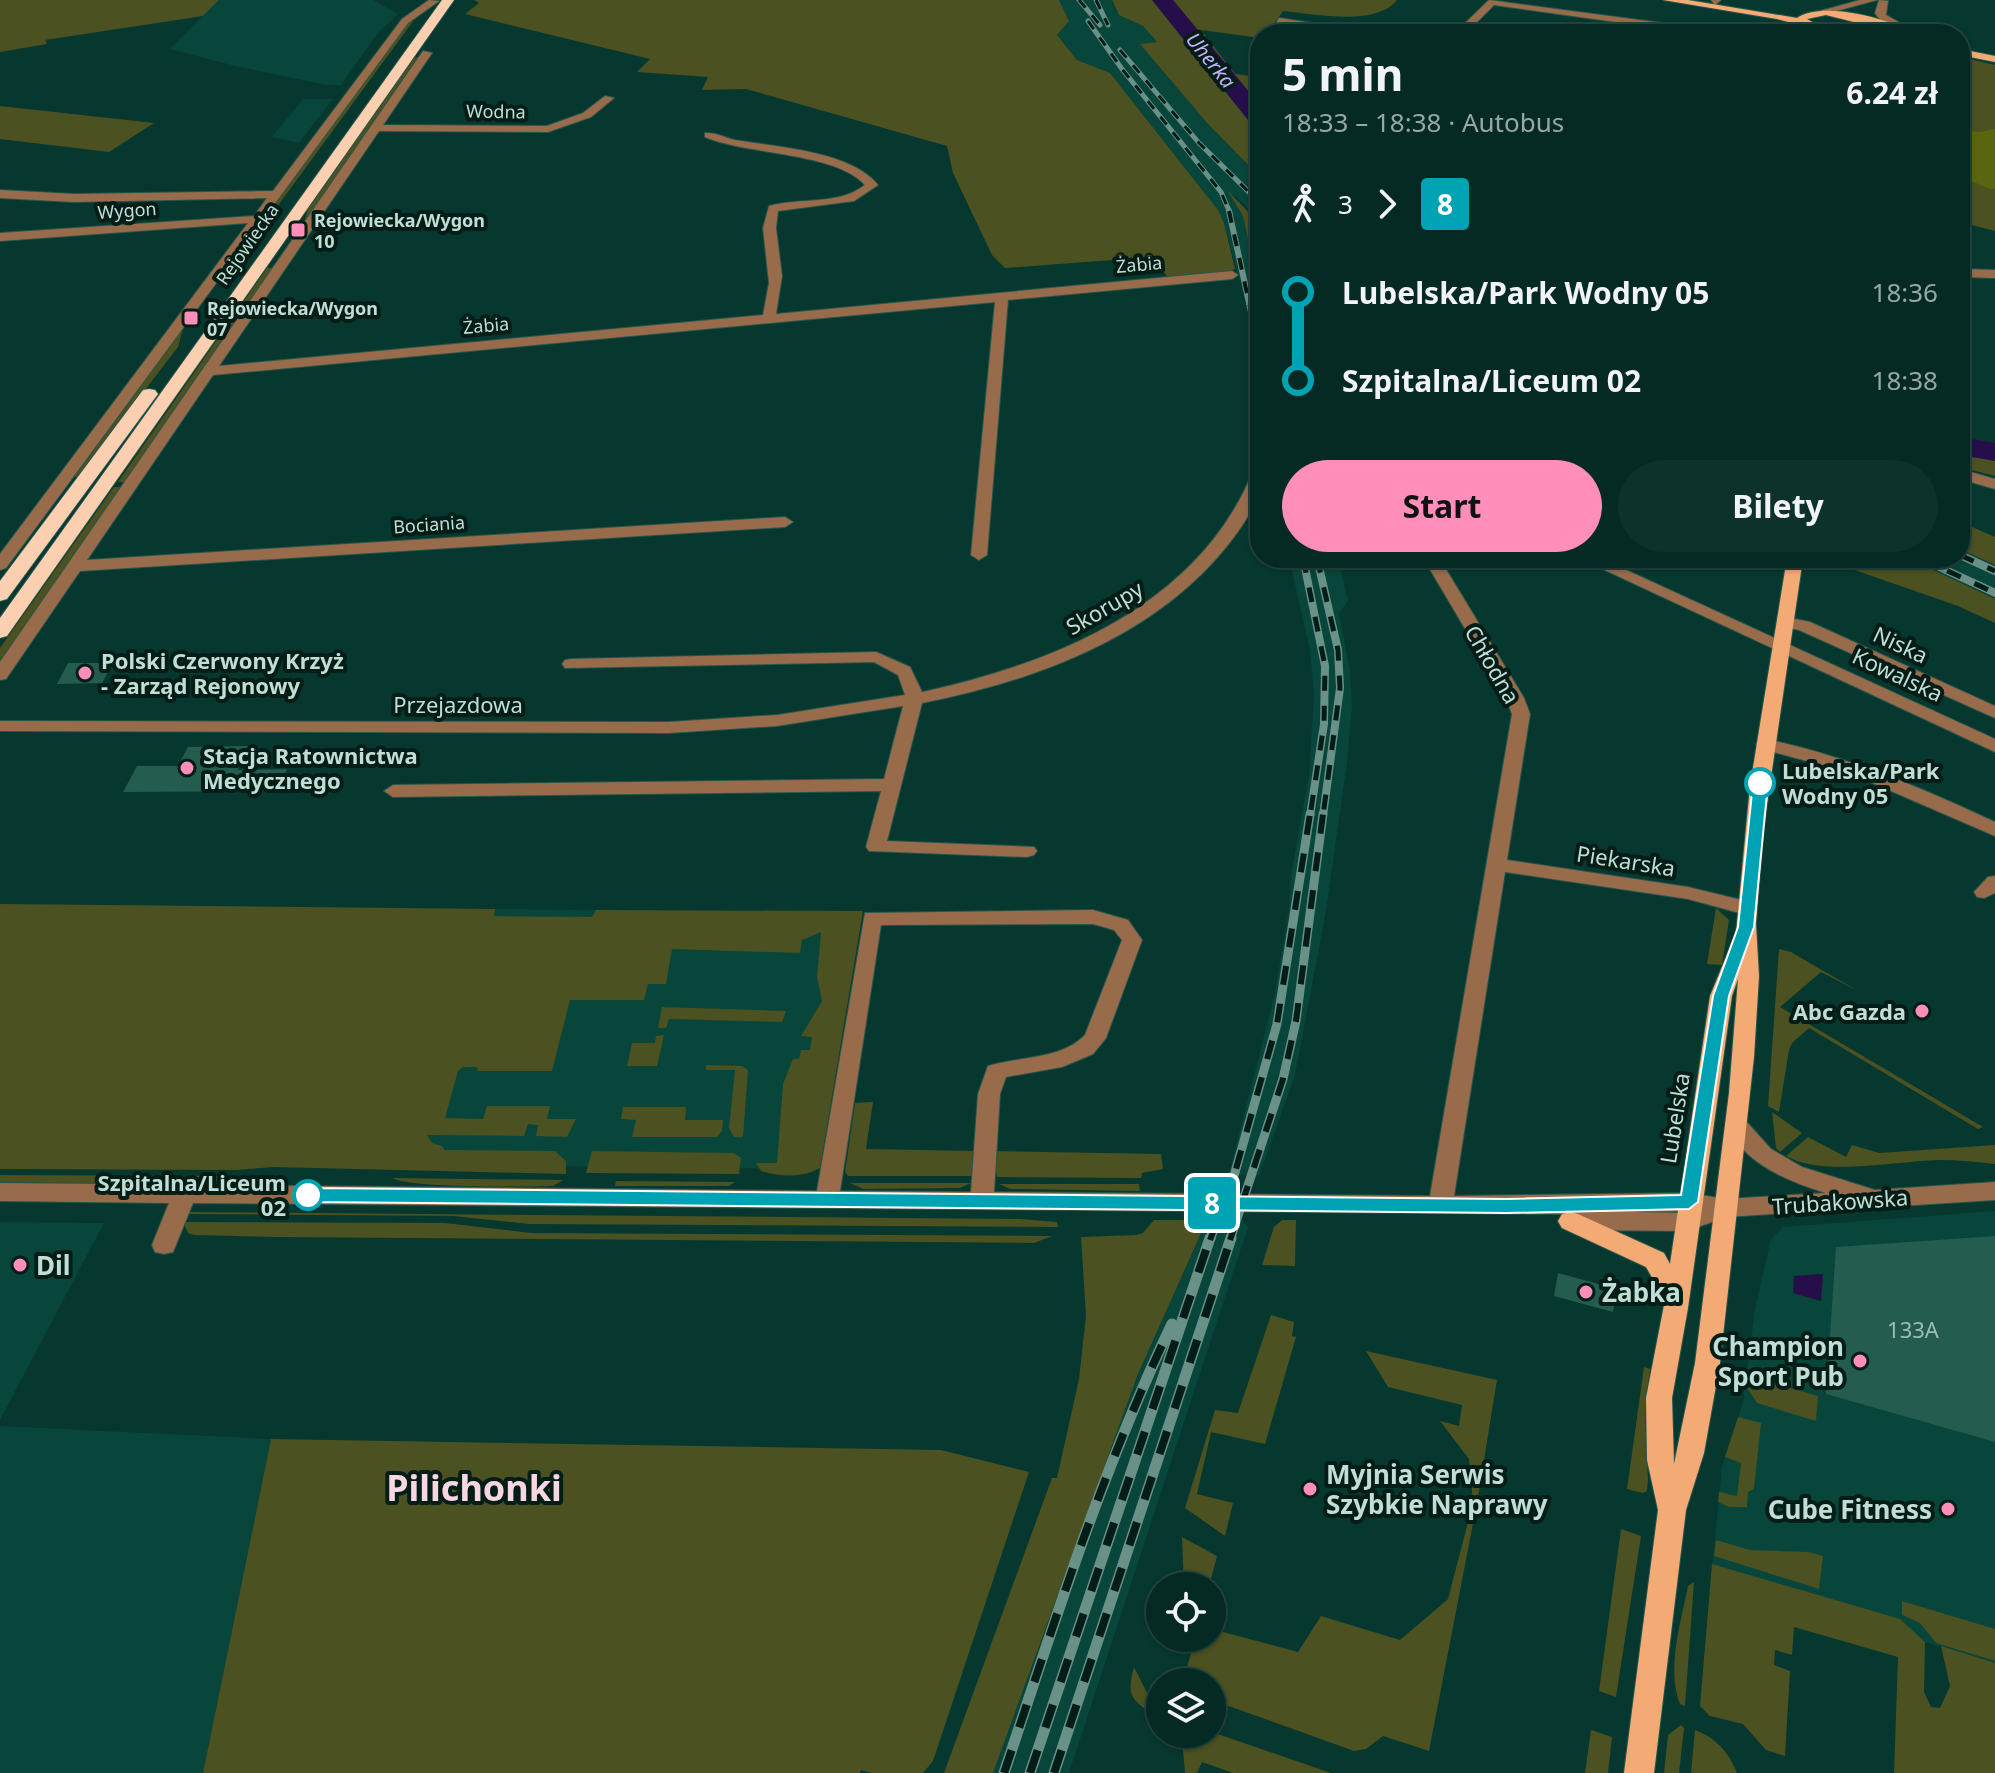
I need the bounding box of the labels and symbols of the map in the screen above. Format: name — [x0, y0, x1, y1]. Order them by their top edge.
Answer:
water label: Uherka — [1180, 27, 1242, 93]
street label: Wodna — [466, 98, 526, 124]
street label: Wygon — [97, 196, 157, 224]
street label: Rejowiecka — [210, 199, 284, 289]
place label: Rejowiecka/Wygon 10 — [314, 208, 485, 253]
marker: Rejowiecka/Wygon 10 — [289, 221, 307, 239]
street label: Żabia — [1115, 250, 1163, 278]
place label: Rejowiecka/Wygon 07 — [207, 296, 378, 341]
marker: Rejowiecka/Wygon 07 — [182, 309, 200, 327]
street label: Żabia — [462, 311, 510, 339]
street label: Bociania — [392, 510, 466, 538]
street label: Skorupy — [1060, 573, 1149, 641]
street label: Niska — [1869, 618, 1933, 670]
street label: Chłodna — [1459, 619, 1527, 709]
street label: Kowalska — [1848, 640, 1948, 708]
place label: Polski Czerwony Krzyż - Zarząd Rejonowy — [101, 645, 344, 700]
marker: Polski Czerwony Krzyż - Zarząd Rejonowy — [76, 664, 94, 682]
street label: Przejazdowa — [393, 689, 523, 719]
place label: Stacja Ratownictwa Medycznego — [203, 740, 418, 795]
place label: Lubelska/Park Wodny 05 — [1782, 755, 1940, 810]
marker: Stacja Ratownictwa Medycznego — [178, 759, 196, 777]
marker: Lubelska/Park Wodny 05 — [1745, 768, 1775, 798]
street label: Piekarska — [1575, 837, 1677, 883]
place label: Abc Gazda — [1793, 996, 1906, 1026]
marker: Abc Gazda — [1913, 1002, 1931, 1020]
street label: Lubelska — [1652, 1071, 1696, 1165]
place label: Szpitalna/Liceum 02 — [98, 1167, 286, 1222]
line badge: 8 — [1186, 1177, 1238, 1229]
marker: Szpitalna/Liceum 02 — [293, 1180, 323, 1210]
street label: Trubakowska — [1771, 1181, 1909, 1221]
place label: Dil — [36, 1247, 71, 1283]
marker: Dil — [11, 1256, 29, 1274]
place label: Żabka — [1602, 1274, 1681, 1310]
marker: Żabka — [1577, 1283, 1595, 1301]
house number: 133A — [1887, 1314, 1940, 1344]
place label: Champion Sport Pub — [1712, 1328, 1844, 1394]
marker: Champion Sport Pub — [1851, 1352, 1869, 1370]
place label: Myjnia Serwis Szybkie Naprawy — [1326, 1456, 1548, 1522]
district label: Pilichonki — [386, 1463, 562, 1512]
marker: Myjnia Serwis Szybkie Naprawy — [1301, 1480, 1319, 1498]
place label: Cube Fitness — [1768, 1491, 1932, 1527]
marker: Cube Fitness — [1939, 1500, 1957, 1518]

